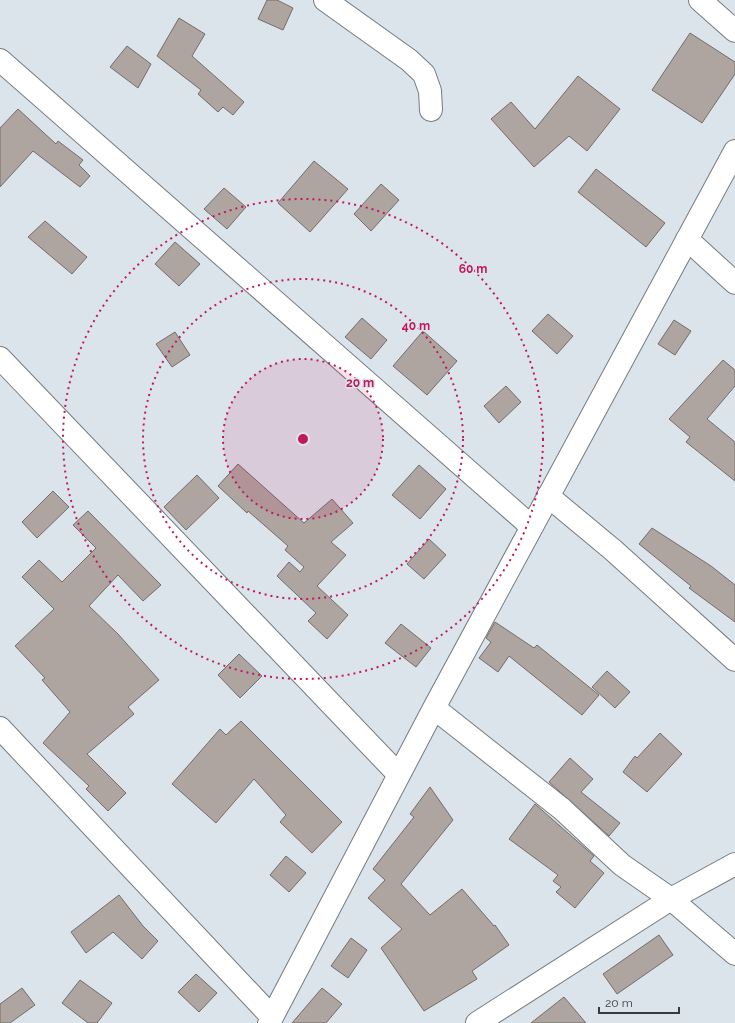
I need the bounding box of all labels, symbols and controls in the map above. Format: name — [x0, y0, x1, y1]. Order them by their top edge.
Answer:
text: 60 m — [459, 262, 487, 276]
text: 40 m — [402, 319, 430, 333]
text: 20 m — [346, 376, 374, 390]
centre of rings — [296, 432, 310, 446]
scale bar — [599, 989, 679, 1015]
text: 20 m — [605, 996, 633, 1010]

